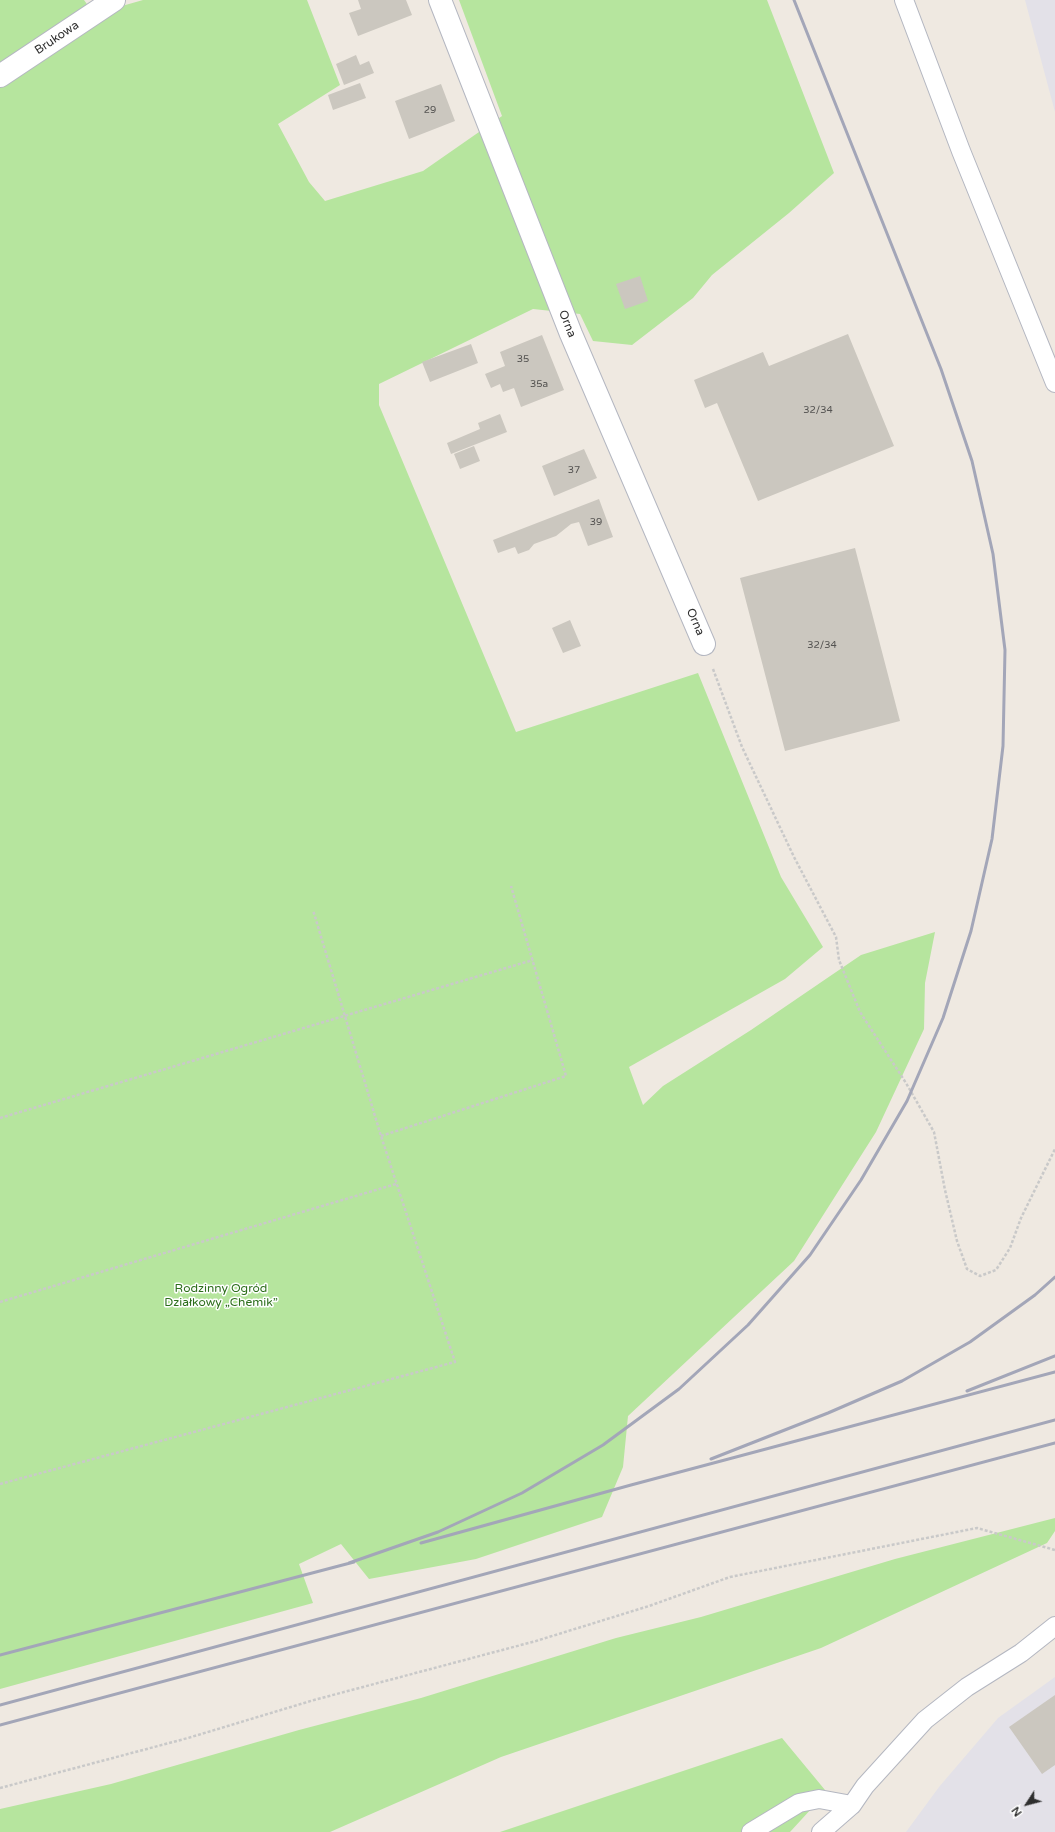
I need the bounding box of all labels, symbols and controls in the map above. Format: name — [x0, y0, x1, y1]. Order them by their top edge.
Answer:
street label: Brukowa — [32, 18, 82, 58]
house number: 29 — [424, 104, 436, 116]
street label: Orna — [555, 308, 579, 340]
house number: 35 — [517, 353, 529, 365]
house number: 35a — [530, 378, 548, 390]
house number: 32/34 — [803, 404, 833, 416]
house number: 37 — [568, 464, 580, 476]
house number: 39 — [590, 516, 602, 528]
street label: Orna — [683, 606, 707, 638]
house number: 32/34 — [807, 639, 837, 651]
park label: Rodzinny Ogród Działkowy „Chemik” — [164, 1282, 278, 1310]
north arrow — [1007, 1784, 1047, 1824]
text: N — [1009, 1804, 1025, 1819]

